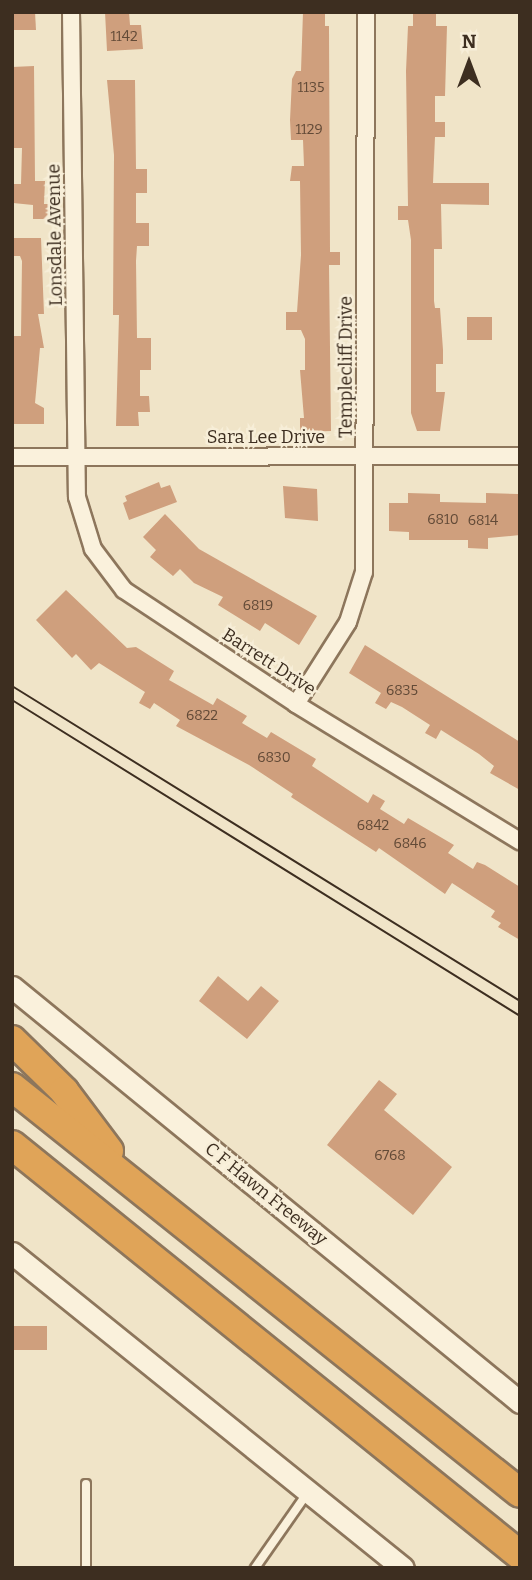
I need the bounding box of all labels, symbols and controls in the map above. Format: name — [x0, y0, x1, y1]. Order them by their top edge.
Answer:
north arrow — [434, 28, 504, 98]
house number: 1142 — [110, 29, 138, 45]
text: N — [462, 30, 476, 53]
house number: 1135 — [298, 80, 324, 96]
house number: 1129 — [295, 122, 323, 138]
street label: Lonsdale Avenue — [43, 164, 67, 306]
street label: Templecliff Drive — [335, 296, 357, 438]
street label: Sara Lee Drive — [207, 426, 325, 448]
house number: 6810 — [427, 512, 459, 528]
house number: 6814 — [468, 513, 498, 529]
house number: 6819 — [243, 598, 273, 614]
street label: Barrett Drive — [218, 624, 320, 700]
house number: 6835 — [386, 683, 418, 699]
house number: 6822 — [186, 708, 218, 724]
house number: 6830 — [257, 750, 291, 766]
house number: 6842 — [357, 818, 389, 834]
house number: 6846 — [393, 836, 427, 852]
street label: C F Hawn Freeway — [200, 1138, 332, 1250]
house number: 6768 — [374, 1148, 406, 1164]

